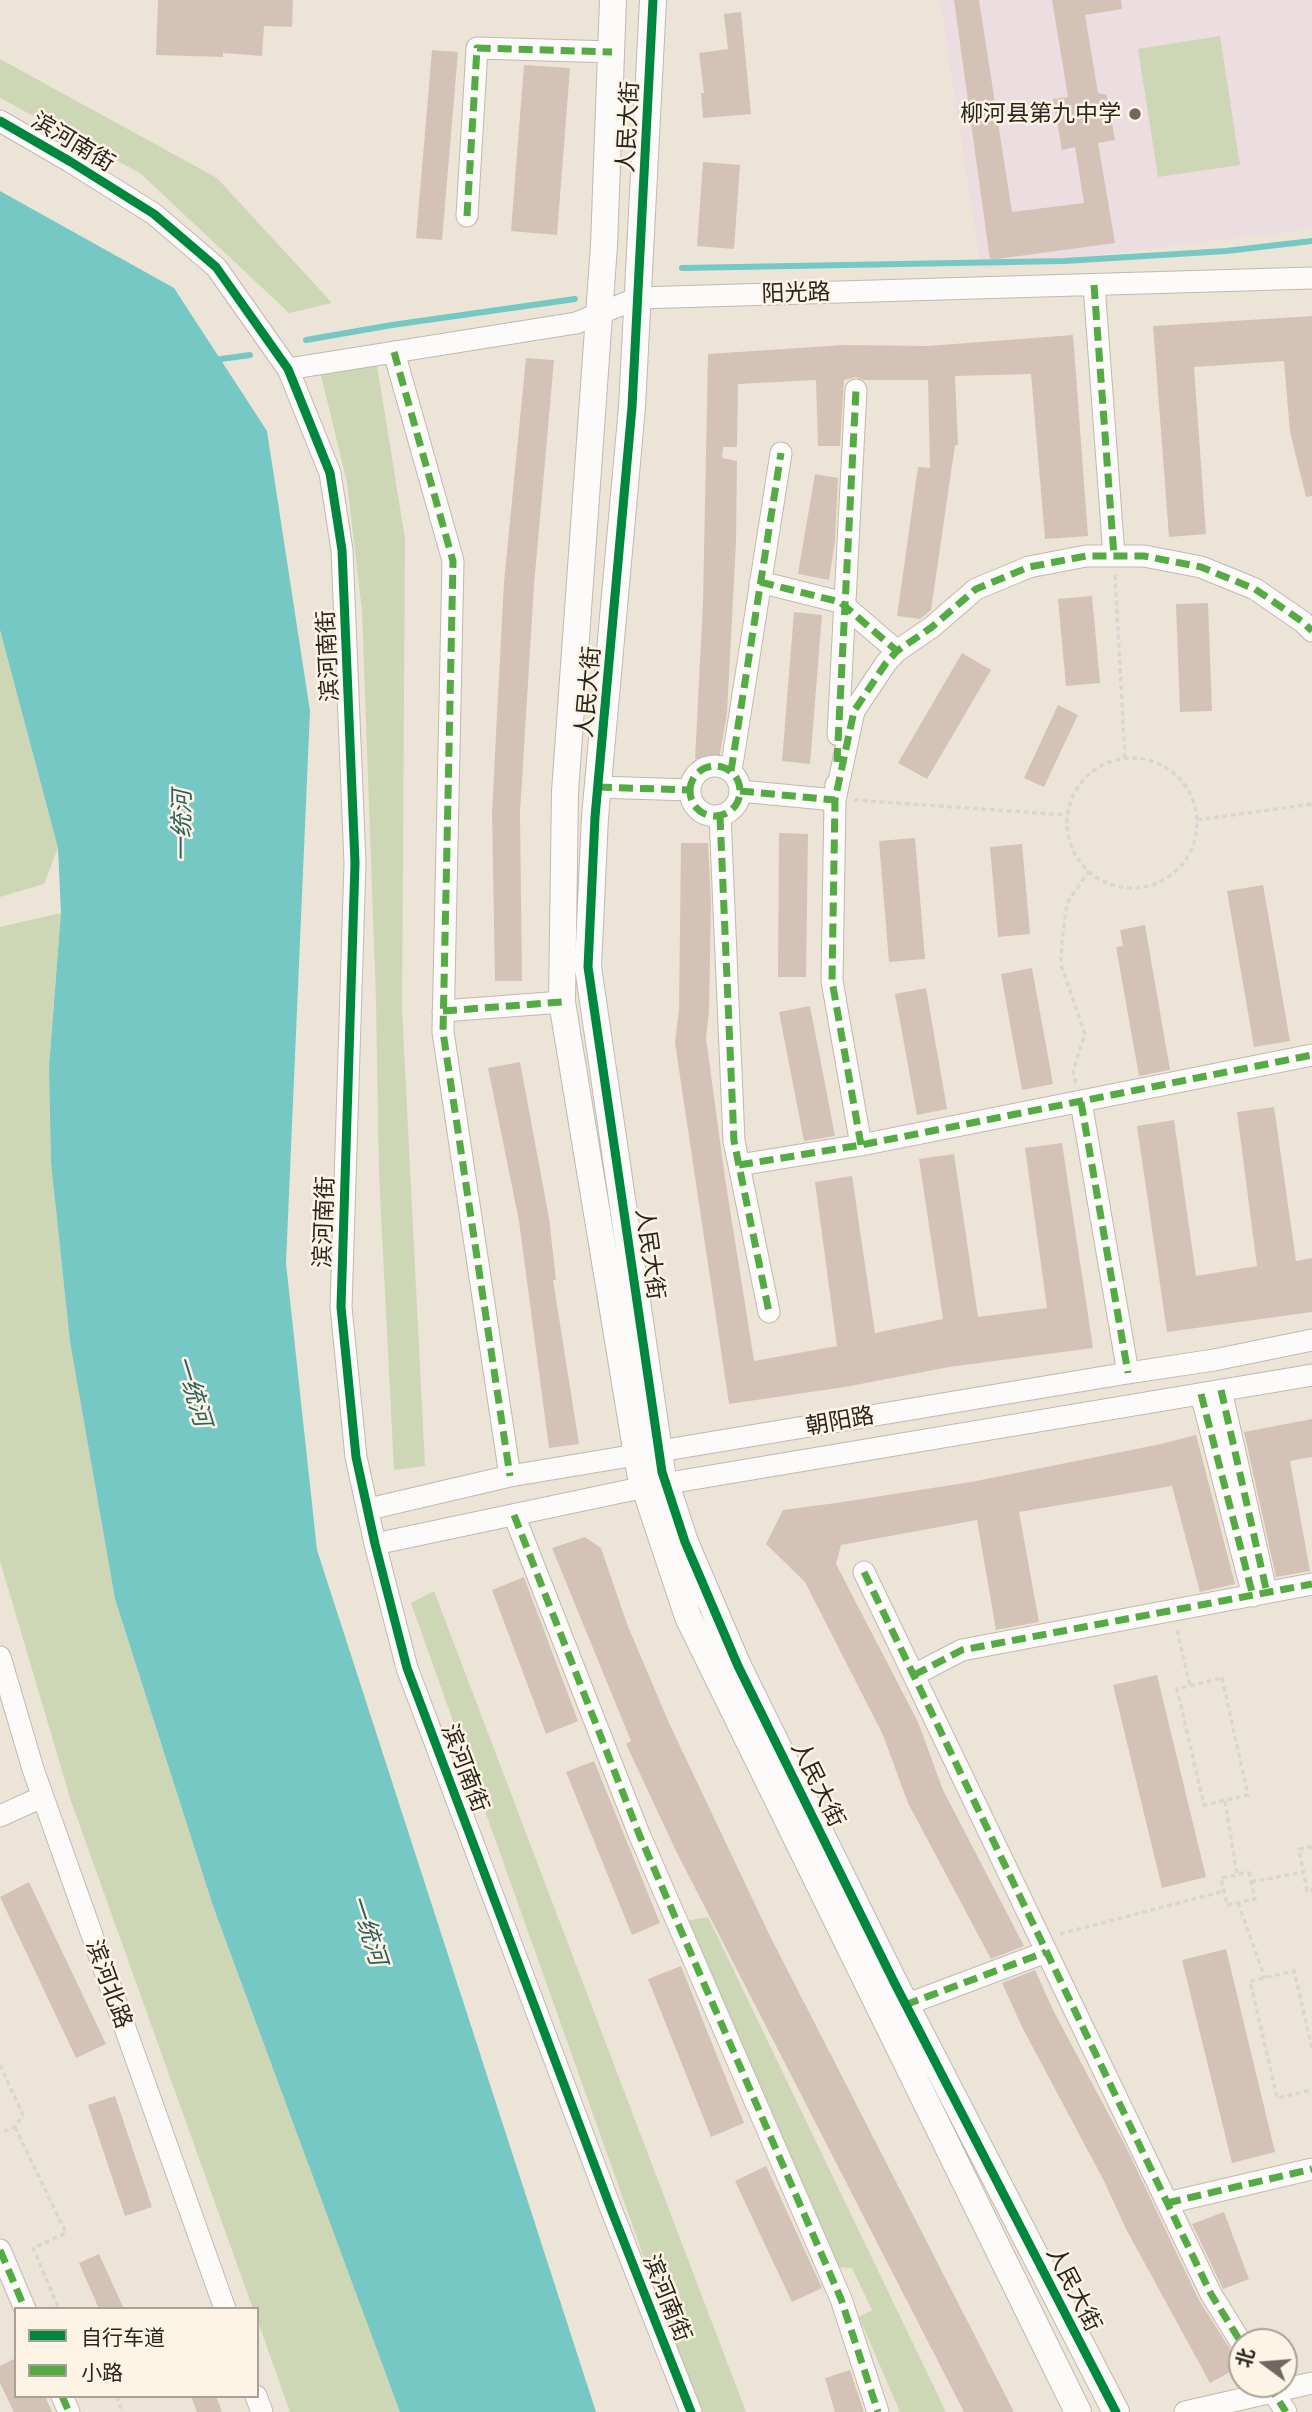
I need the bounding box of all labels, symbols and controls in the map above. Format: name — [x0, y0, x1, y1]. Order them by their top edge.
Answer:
street label: 人民大街 — [612, 80, 644, 174]
place label: 柳河县第九中学 — [960, 100, 1121, 128]
street label: 滨河南街 — [26, 106, 120, 178]
marker: 柳河县第九中学 — [1127, 106, 1143, 122]
street label: 阳光路 — [761, 278, 831, 308]
street label: 滨河南街 — [312, 609, 344, 703]
street label: 人民大街 — [570, 645, 606, 739]
water label: 一统河 — [168, 790, 196, 862]
street label: 滨河南街 — [309, 1176, 339, 1268]
street label: 人民大街 — [630, 1207, 670, 1301]
water label: 一统河 — [169, 1352, 217, 1430]
street label: 朝阳路 — [804, 1401, 876, 1441]
street label: 滨河南街 — [436, 1720, 494, 1816]
street label: 人民大街 — [785, 1737, 851, 1831]
water label: 一统河 — [343, 1891, 393, 1969]
street label: 滨河北路 — [80, 1936, 138, 2032]
street label: 人民大街 — [1041, 2242, 1107, 2336]
street label: 滨河南街 — [637, 2250, 697, 2346]
legend — [14, 2307, 259, 2398]
text: 自行车道 — [81, 2324, 165, 2349]
north arrow — [1228, 2328, 1298, 2398]
text: 北 — [1231, 2345, 1258, 2370]
text: 小路 — [81, 2359, 123, 2384]

